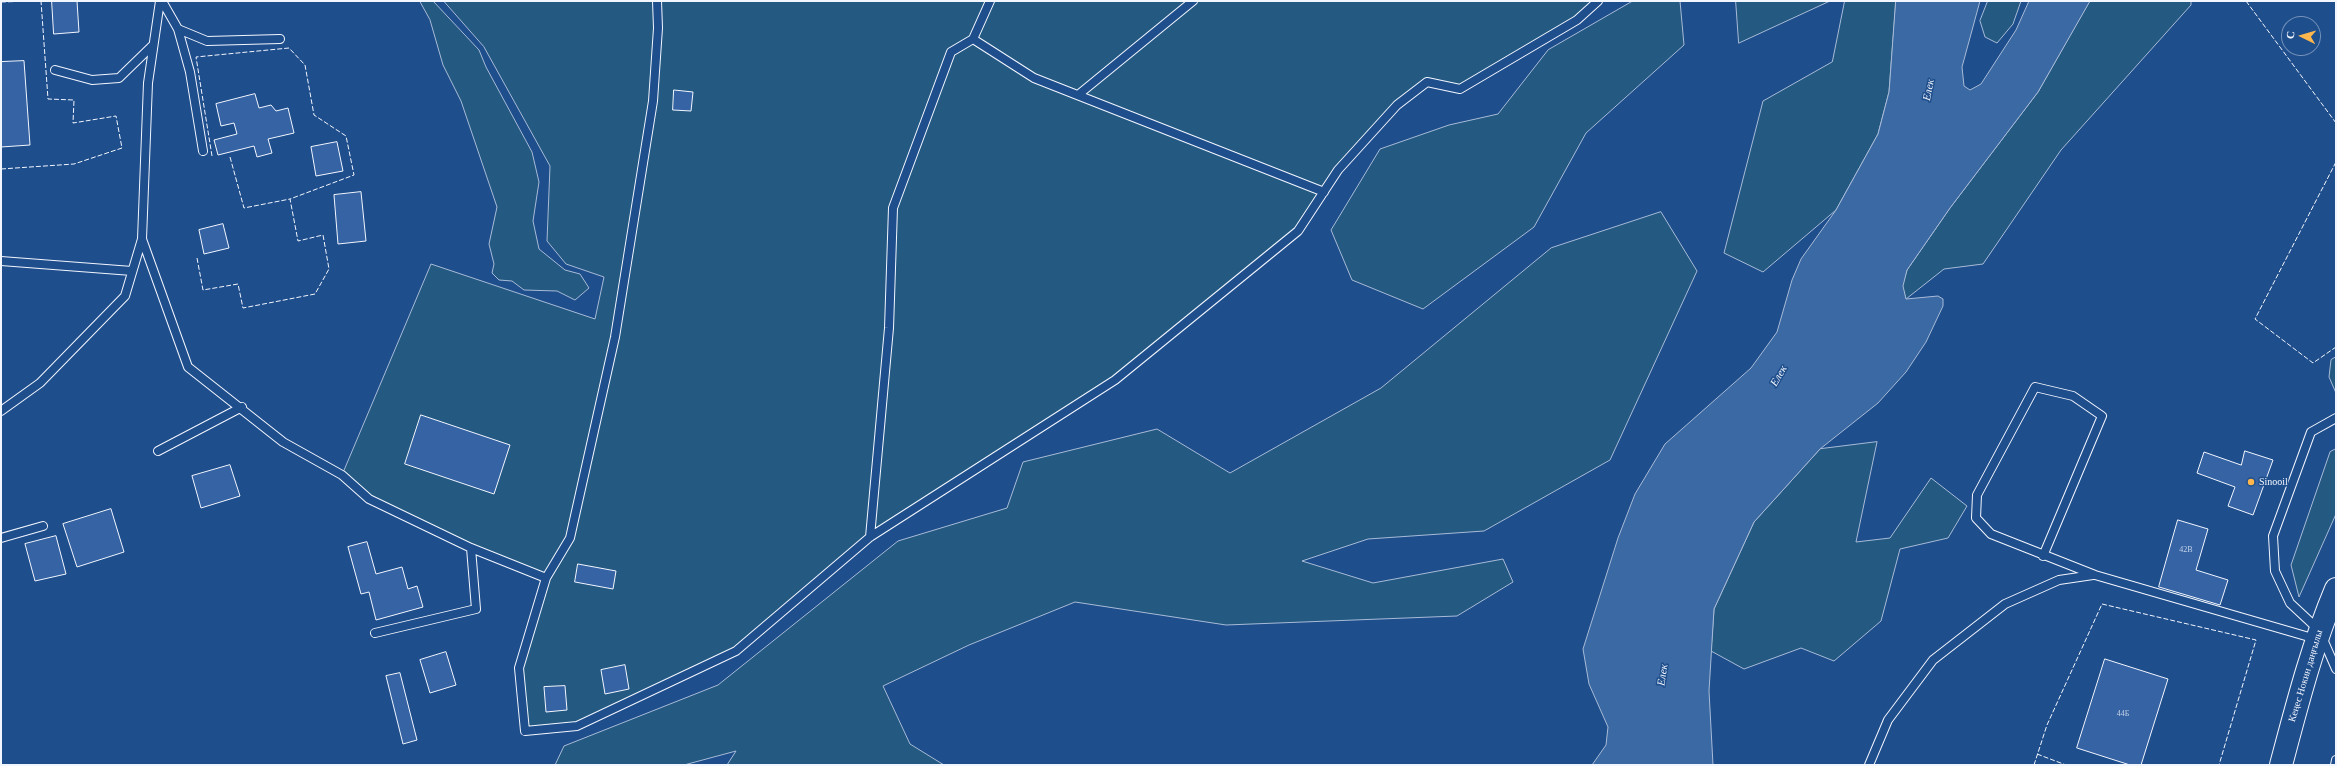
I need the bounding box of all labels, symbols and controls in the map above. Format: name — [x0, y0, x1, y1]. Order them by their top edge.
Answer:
north arrow — [2281, 16, 2321, 56]
text: С — [2284, 31, 2296, 40]
water label: Елек — [1920, 78, 1938, 102]
water label: Елек — [1768, 363, 1790, 389]
place label: Sinooil — [2259, 476, 2288, 488]
marker: Sinooil — [2246, 477, 2256, 487]
house number: 42В — [2179, 545, 2193, 555]
street label: Кеңес Нокин даңғылы — [2286, 629, 2326, 723]
water label: Елек — [1655, 663, 1671, 687]
house number: 44Б — [2117, 709, 2129, 719]

